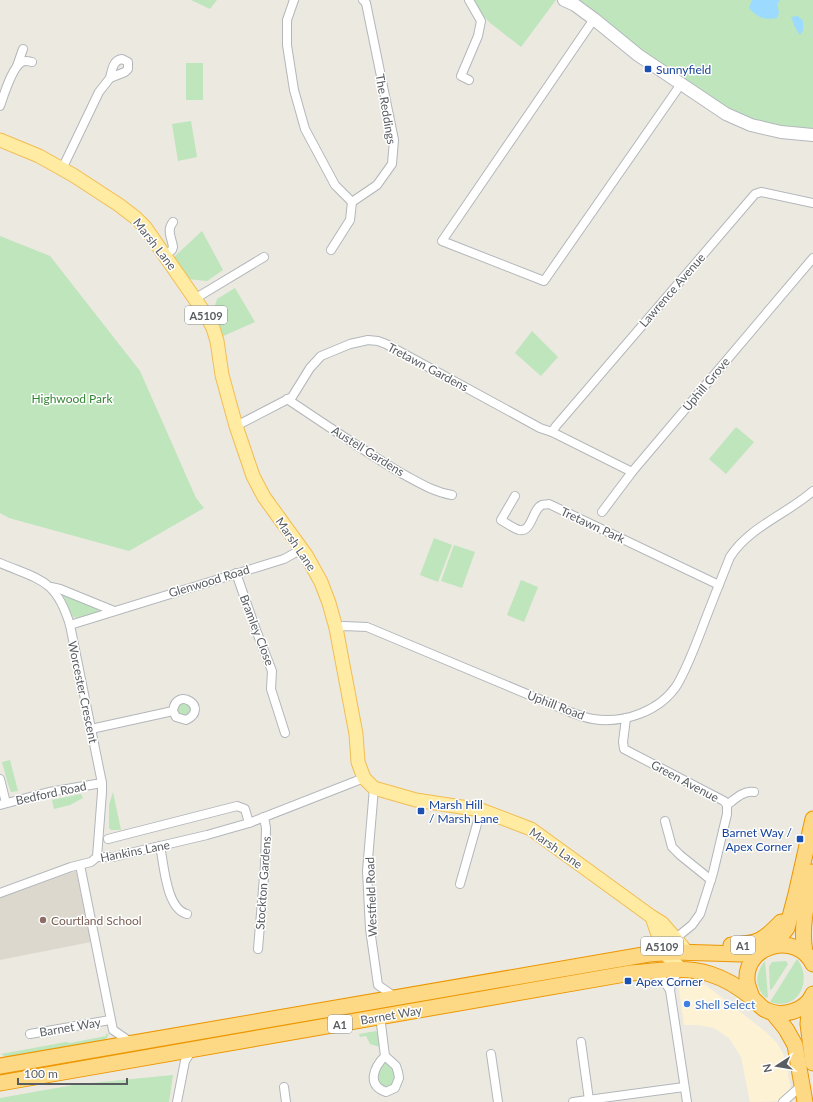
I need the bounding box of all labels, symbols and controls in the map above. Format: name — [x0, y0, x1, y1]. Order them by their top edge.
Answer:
place label: Sunnyfield — [656, 62, 711, 77]
marker: Sunnyfield — [643, 64, 653, 74]
street label: The Reddings — [372, 73, 400, 145]
street label: Marsh Lane — [130, 215, 180, 273]
street label: Lawrence Avenue — [636, 250, 708, 330]
road number: A5109 — [185, 306, 227, 324]
street label: Tretawn Gardens — [385, 339, 471, 395]
street label: Uphill Grove — [679, 354, 733, 414]
park label: Highwood Park — [31, 391, 113, 406]
street label: Austell Gardens — [329, 423, 407, 479]
street label: Tretawn Park — [559, 504, 628, 547]
street label: Marsh Lane — [273, 514, 319, 574]
street label: Glenwood Road — [167, 562, 251, 600]
street label: Bramley Close — [237, 592, 277, 668]
street label: Worcester Crescent — [65, 640, 101, 745]
street label: Uphill Road — [525, 687, 587, 723]
street label: Green Avenue — [649, 757, 721, 805]
street label: Bedford Road — [14, 778, 88, 808]
place label: Marsh Hill / Marsh Lane — [429, 797, 499, 826]
marker: Marsh Hill / Marsh Lane — [416, 806, 426, 816]
street label: Marsh Lane — [527, 824, 585, 872]
place label: Barnet Way / Apex Corner — [722, 825, 793, 854]
marker: Barnet Way / Apex Corner — [795, 834, 805, 844]
street label: Stockton Gardens — [252, 836, 274, 930]
street label: Hankins Lane — [99, 837, 171, 865]
street label: Westfield Road — [362, 857, 380, 937]
place label: Courtland School — [51, 913, 142, 928]
marker: Courtland School — [38, 915, 48, 925]
road number: A1 — [731, 936, 755, 954]
road number: A5109 — [641, 937, 683, 955]
place label: Apex Corner — [636, 974, 703, 989]
marker: Apex Corner — [623, 976, 633, 986]
place label: Shell Select — [695, 997, 756, 1012]
marker: Shell Select — [682, 999, 692, 1009]
street label: Barnet Way — [359, 1002, 424, 1028]
street label: Barnet Way — [38, 1014, 103, 1040]
road number: A1 — [328, 1015, 352, 1033]
north arrow — [757, 1046, 797, 1086]
scale bar — [18, 1060, 127, 1086]
text: N — [759, 1063, 774, 1074]
text: 100 m — [24, 1066, 58, 1081]

